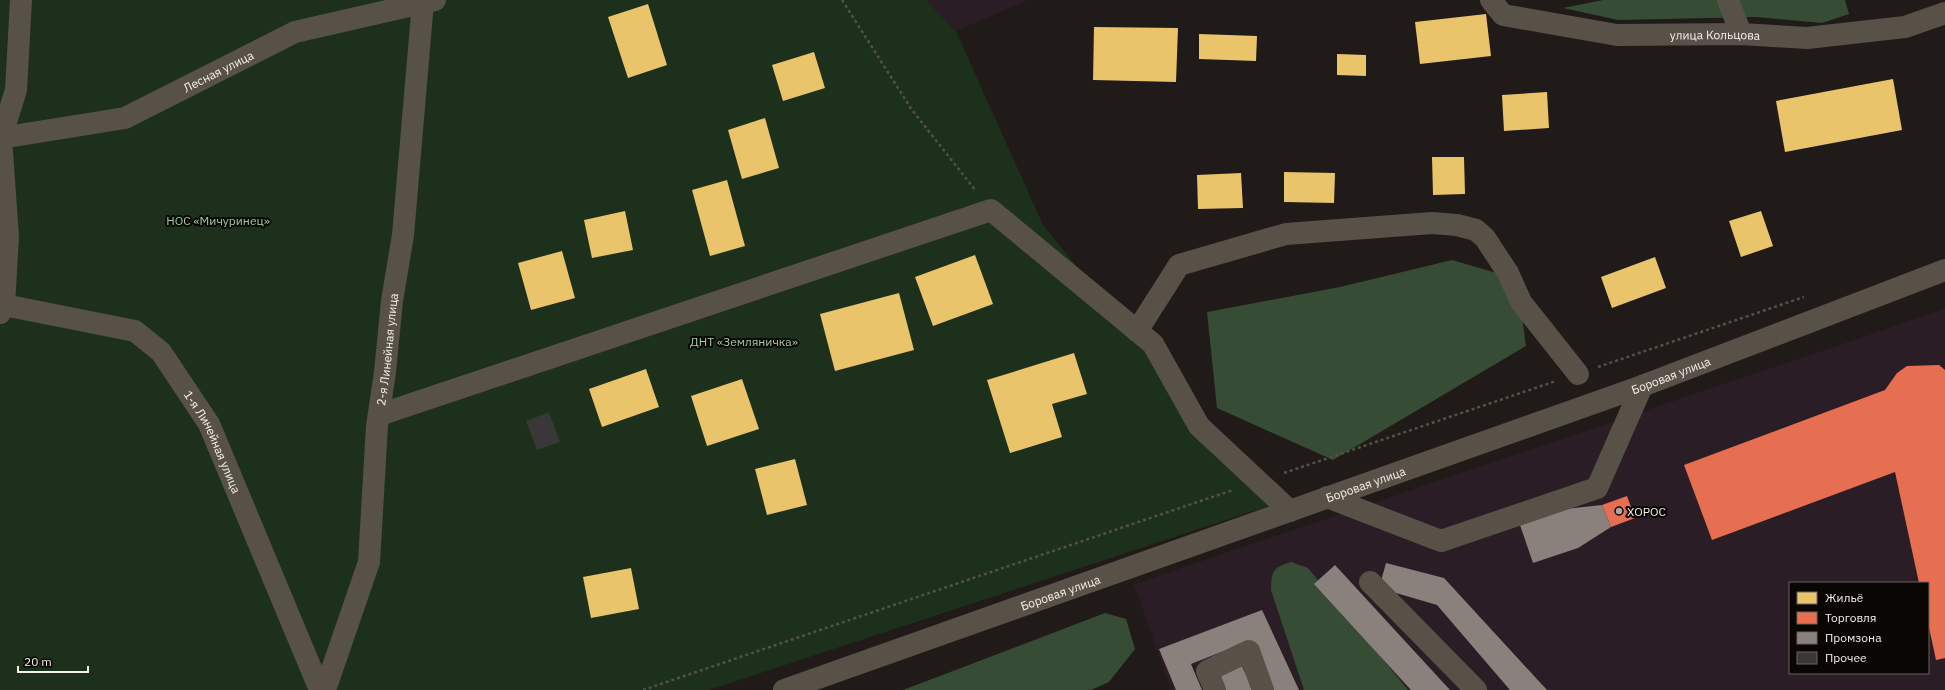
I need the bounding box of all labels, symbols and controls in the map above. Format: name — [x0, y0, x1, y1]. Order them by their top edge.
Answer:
street label: улица Кольцова — [1670, 26, 1761, 43]
street label: Лесная улица — [180, 47, 256, 95]
park label: НОС «Мичуринец» — [166, 213, 270, 228]
street label: 2-я Линейная улица — [373, 291, 401, 407]
park label: ДНТ «Земляничка» — [690, 334, 798, 349]
street label: Боровая улица — [1629, 353, 1713, 397]
street label: 1-я Линейная улица — [181, 387, 245, 496]
street label: Боровая улица — [1324, 463, 1408, 505]
place label: ХОРОС — [1627, 504, 1666, 519]
marker: ХОРОС — [1614, 506, 1624, 516]
street label: Боровая улица — [1018, 571, 1103, 613]
legend — [1789, 582, 1929, 674]
text: Жильё — [1825, 590, 1864, 605]
text: Торговля — [1825, 610, 1876, 625]
text: Промзона — [1825, 630, 1882, 645]
scale bar — [18, 648, 88, 674]
text: Прочее — [1825, 650, 1867, 665]
text: 20 m — [24, 654, 52, 669]

